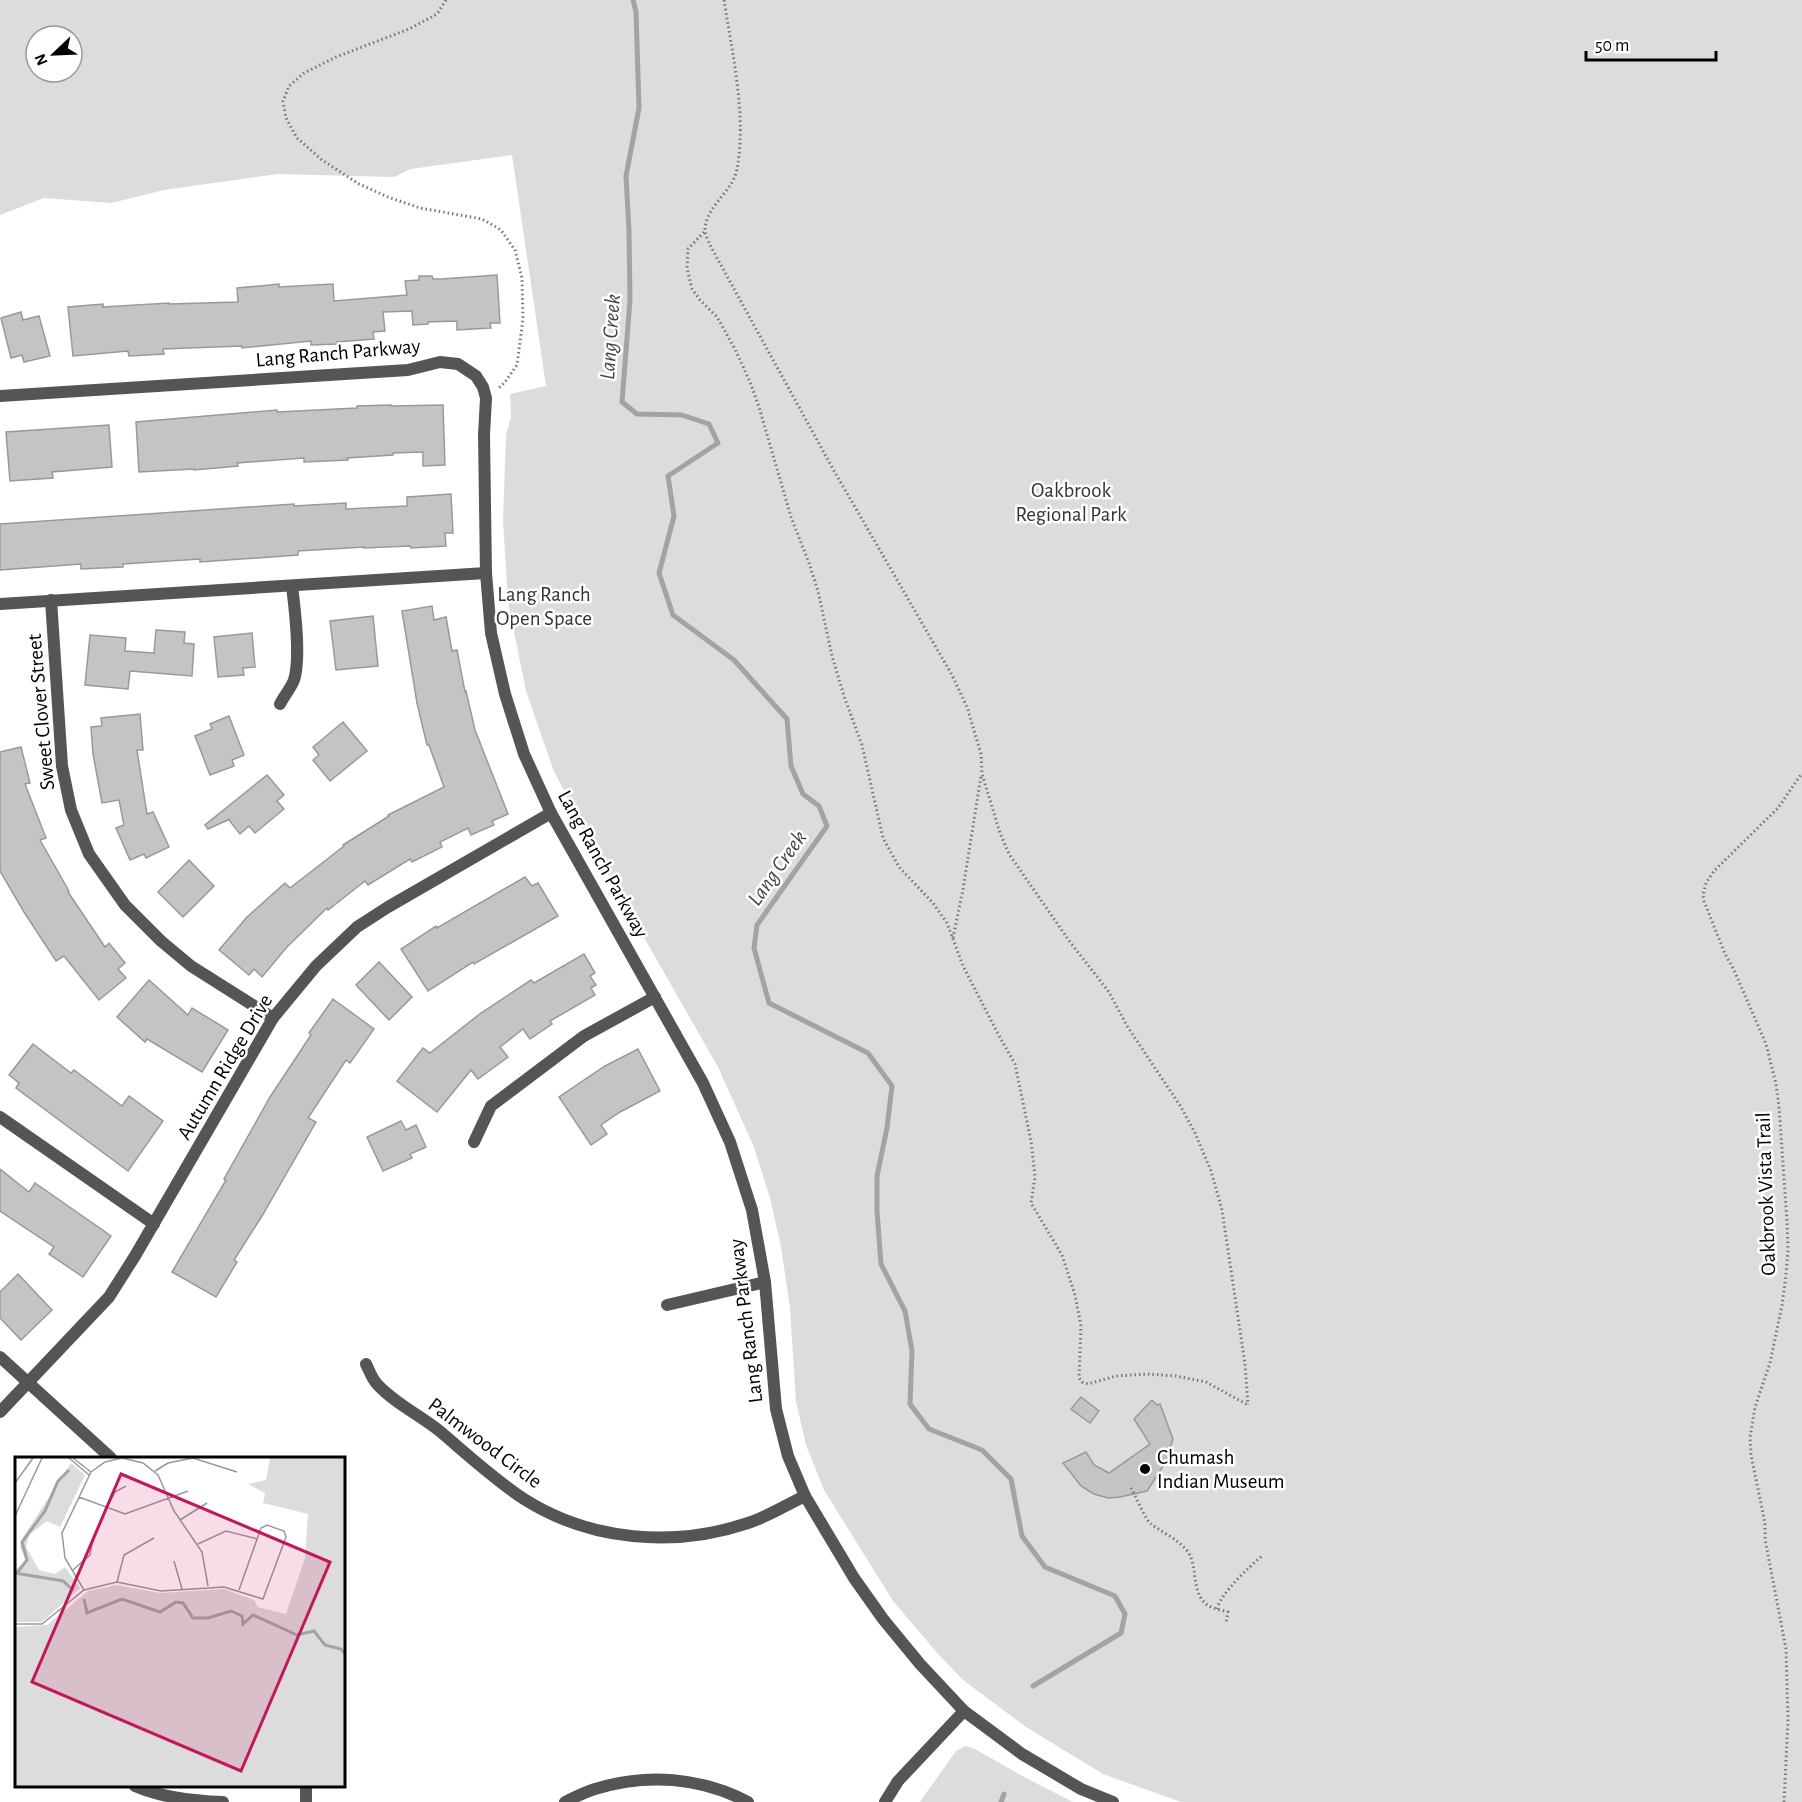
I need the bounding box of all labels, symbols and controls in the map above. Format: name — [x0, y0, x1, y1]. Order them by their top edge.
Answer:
north arrow — [24, 24, 84, 84]
scale bar — [1586, 24, 1716, 62]
text: 50 m — [1595, 37, 1629, 55]
text: N — [32, 51, 51, 68]
water label: Lang Creek — [596, 293, 624, 381]
street label: Lang Ranch Parkway — [255, 335, 421, 371]
park label: Oakbrook Regional Park — [1015, 480, 1127, 525]
park label: Lang Ranch Open Space — [496, 584, 592, 629]
street label: Sweet Clover Street — [24, 633, 58, 791]
street label: Lang Ranch Parkway — [554, 787, 652, 941]
water label: Lang Creek — [743, 827, 811, 909]
street label: Autumn Ridge Drive — [173, 991, 277, 1143]
street label: Oakbrook Vista Trail — [1753, 1112, 1779, 1276]
street label: Lang Ranch Parkway — [726, 1238, 766, 1404]
street label: Palmwood Circle — [424, 1394, 546, 1492]
place label: Chumash Indian Museum — [1157, 1447, 1285, 1492]
inset map — [15, 1457, 345, 1787]
marker: Chumash Indian Museum — [1138, 1462, 1152, 1476]

